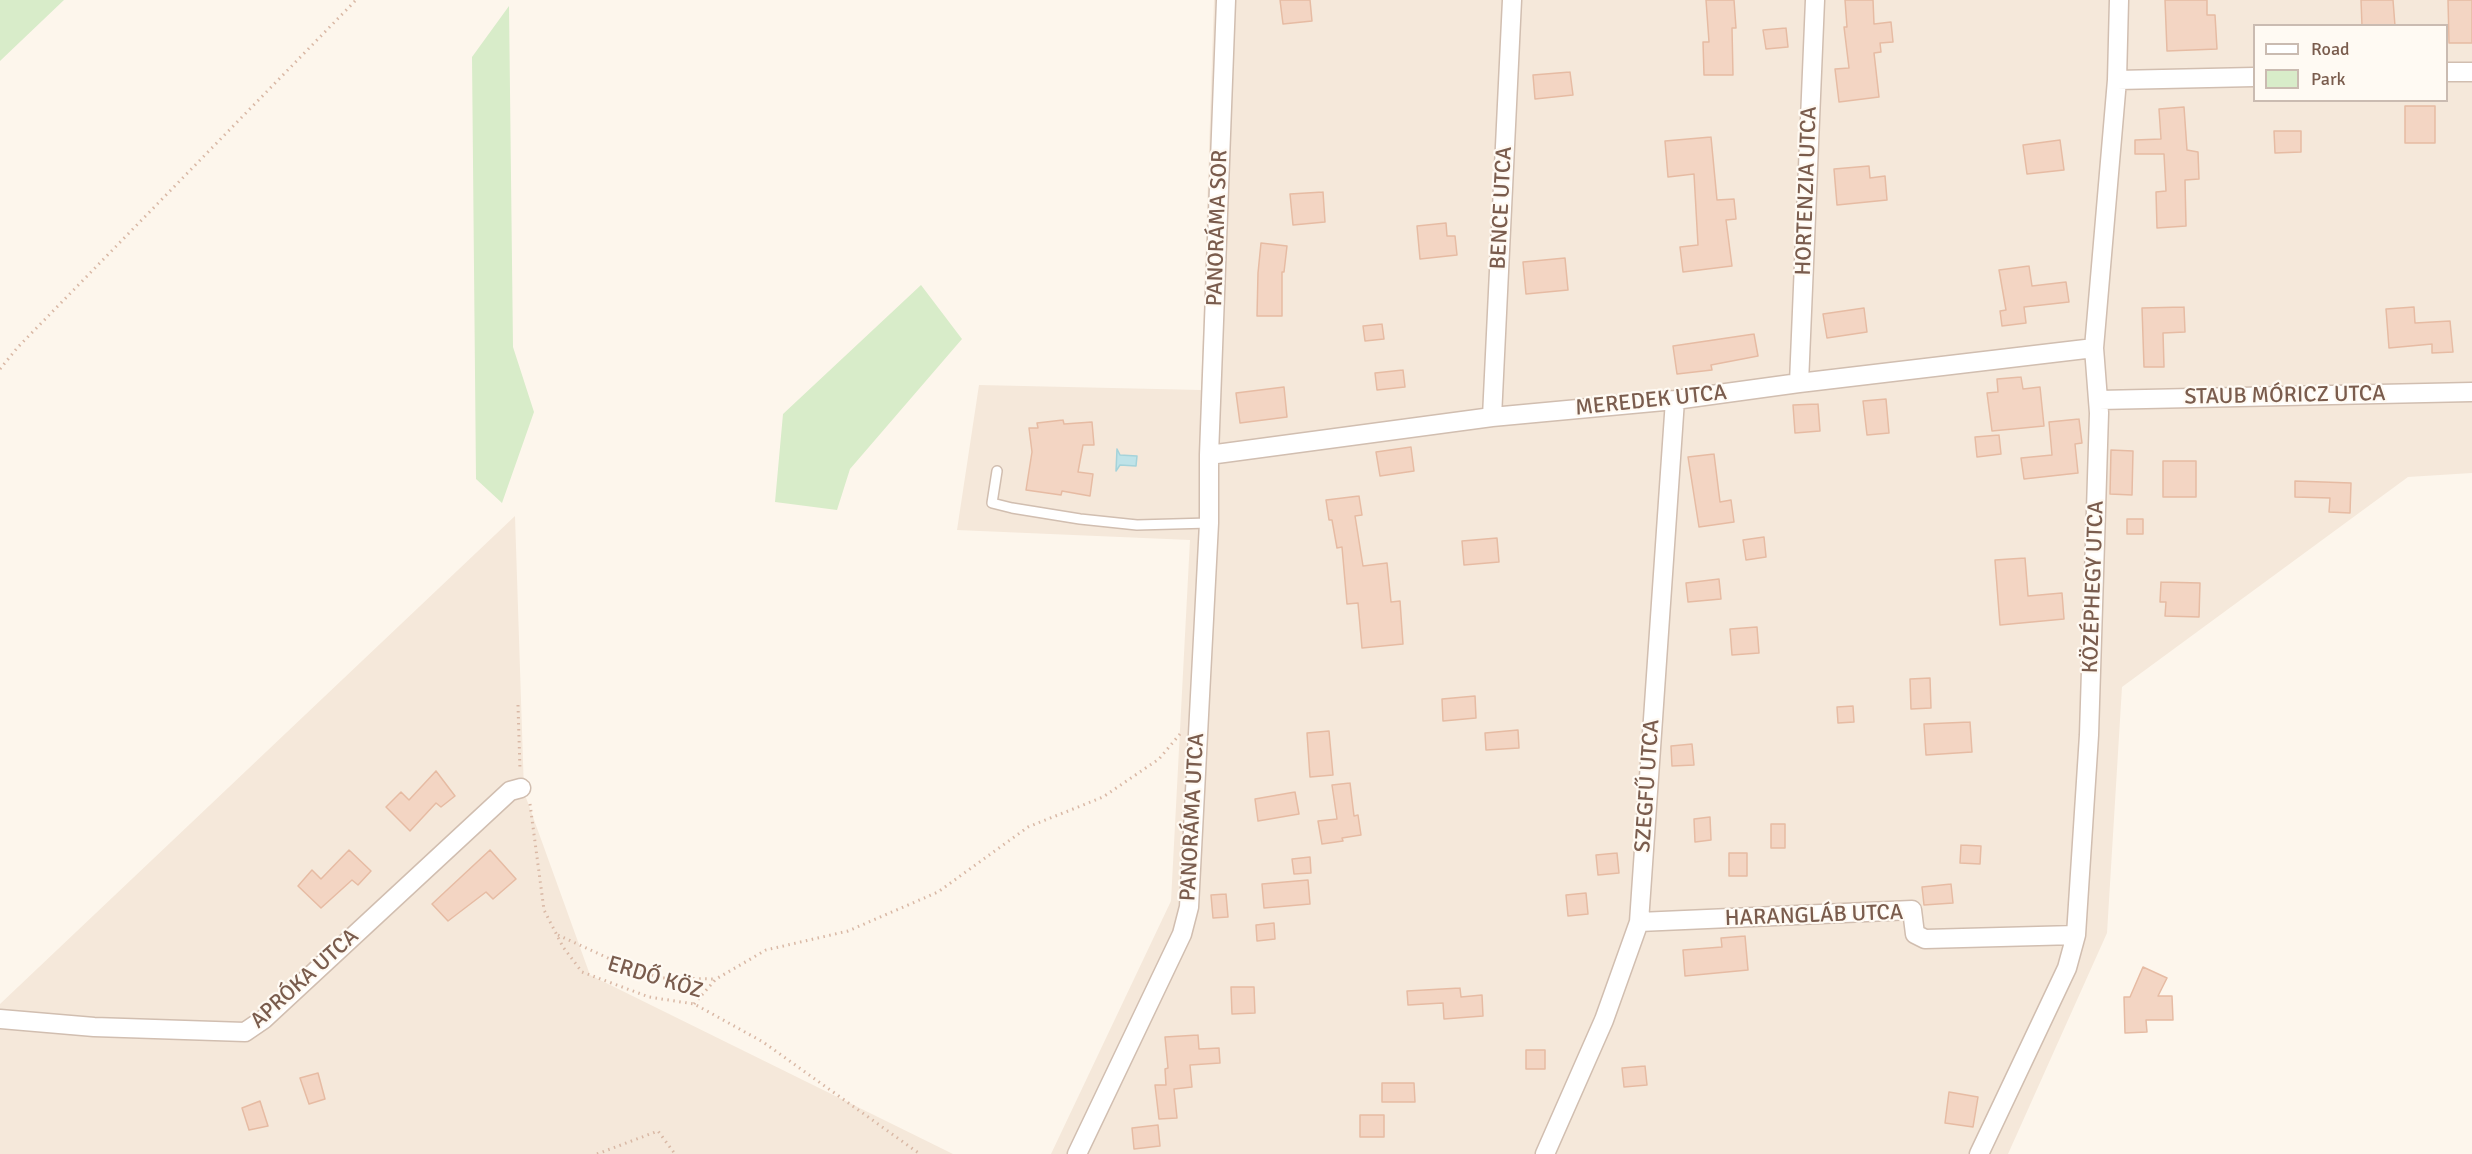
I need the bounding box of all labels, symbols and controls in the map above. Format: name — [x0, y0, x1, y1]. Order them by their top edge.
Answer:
legend — [2253, 24, 2448, 102]
text: Road — [2311, 38, 2350, 60]
text: Park — [2311, 68, 2346, 90]
street label: HORTENZIA UTCA — [1791, 106, 1823, 276]
street label: BENCE UTCA — [1486, 146, 1518, 270]
street label: PANORÁMA SOR — [1202, 149, 1234, 307]
street label: MEREDEK UTCA — [1574, 380, 1728, 422]
street label: STAUB MÓRICZ UTCA — [2184, 381, 2386, 411]
street label: KÖZÉPHEGY UTCA — [2078, 500, 2110, 674]
street label: SZEGFŰ UTCA — [1630, 719, 1666, 853]
street label: PANORÁMA UTCA — [1175, 732, 1211, 902]
street label: HARANGLÁB UTCA — [1724, 900, 1904, 932]
street label: APRÓKA UTCA — [246, 924, 364, 1034]
street label: ERDŐ KÖZ — [604, 951, 706, 1005]

